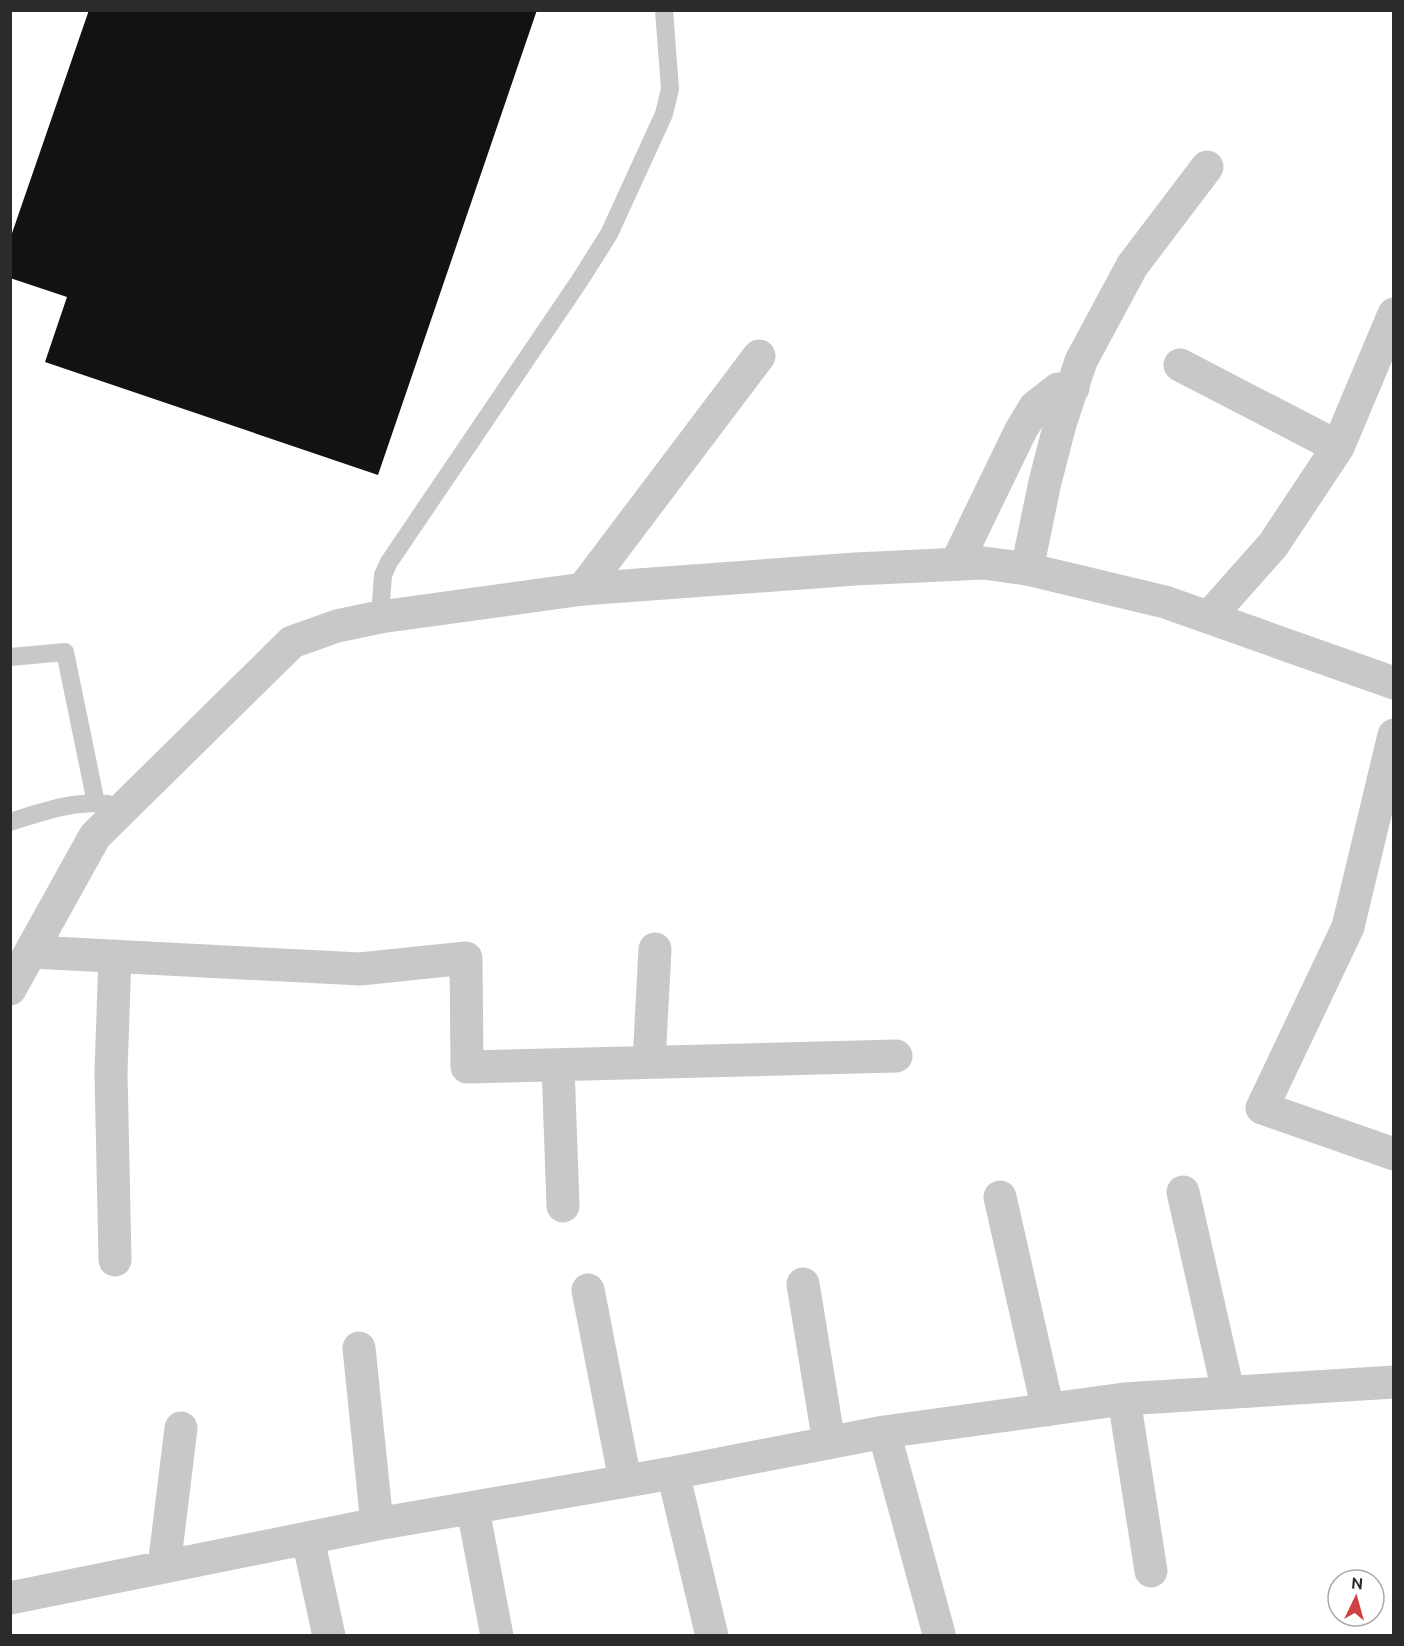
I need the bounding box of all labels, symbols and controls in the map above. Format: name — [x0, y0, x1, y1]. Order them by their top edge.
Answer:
north arrow — [1326, 1568, 1386, 1628]
text: N — [1351, 1574, 1364, 1593]

